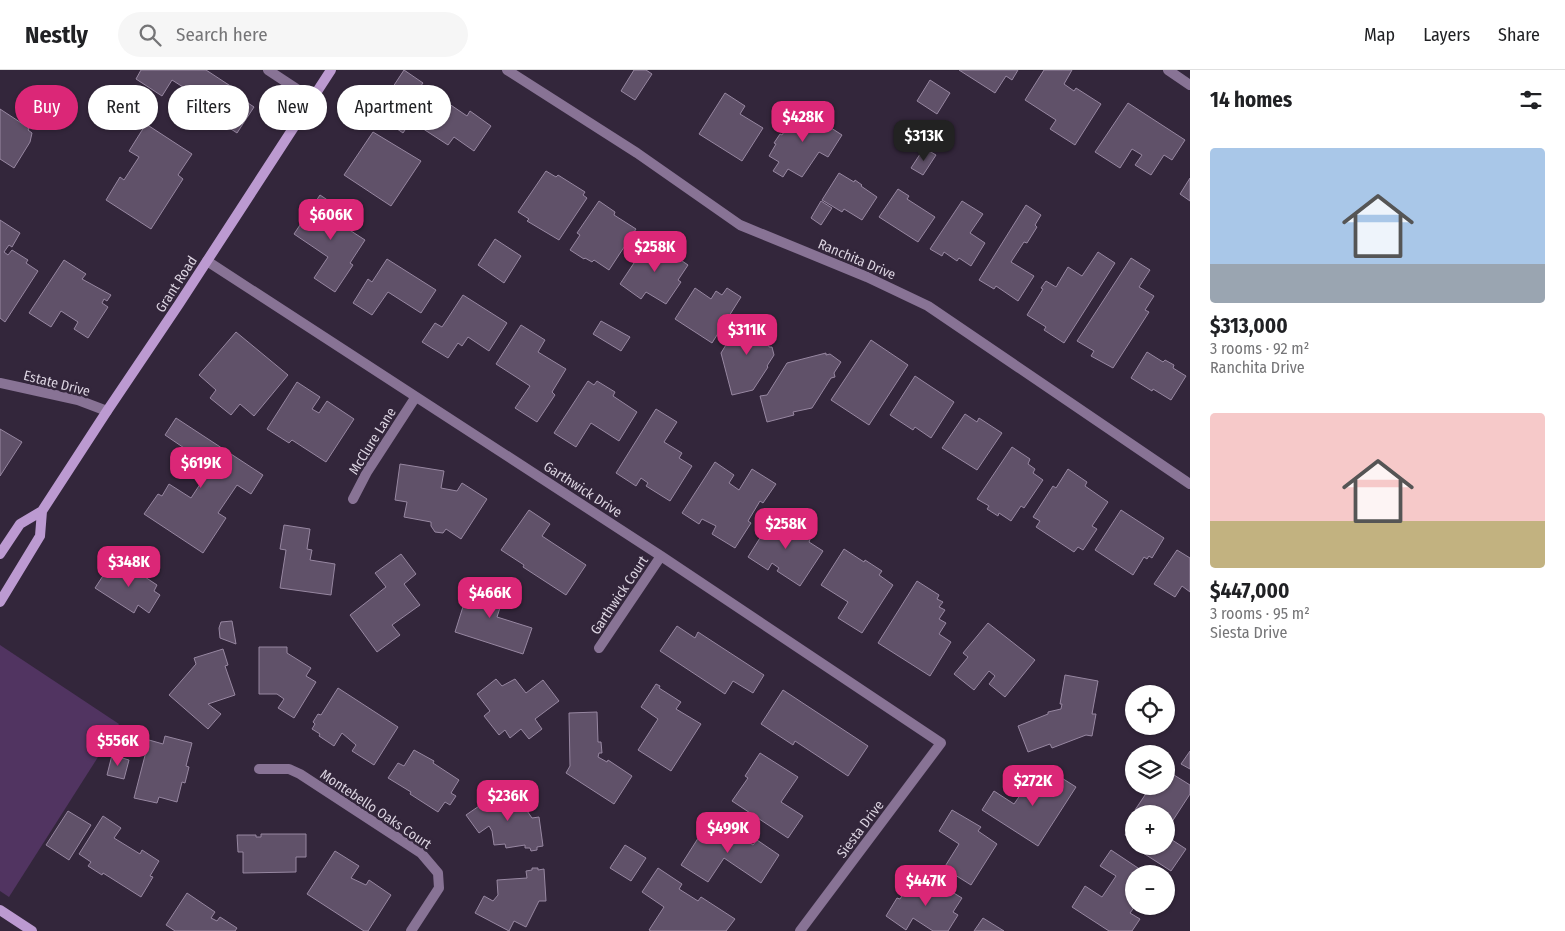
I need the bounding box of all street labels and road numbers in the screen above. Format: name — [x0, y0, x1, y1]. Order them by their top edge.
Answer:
street label: Ranchita Drive — [815, 235, 898, 284]
street label: Grant Road — [152, 253, 201, 316]
street label: Estate Drive — [22, 367, 92, 400]
street label: McClure Lane — [345, 405, 400, 478]
street label: Garthwick Drive — [540, 458, 625, 521]
street label: Garthwick Court — [587, 552, 652, 638]
street label: Montebello Oaks Court — [317, 766, 435, 853]
street label: Siesta Drive — [833, 797, 888, 861]

